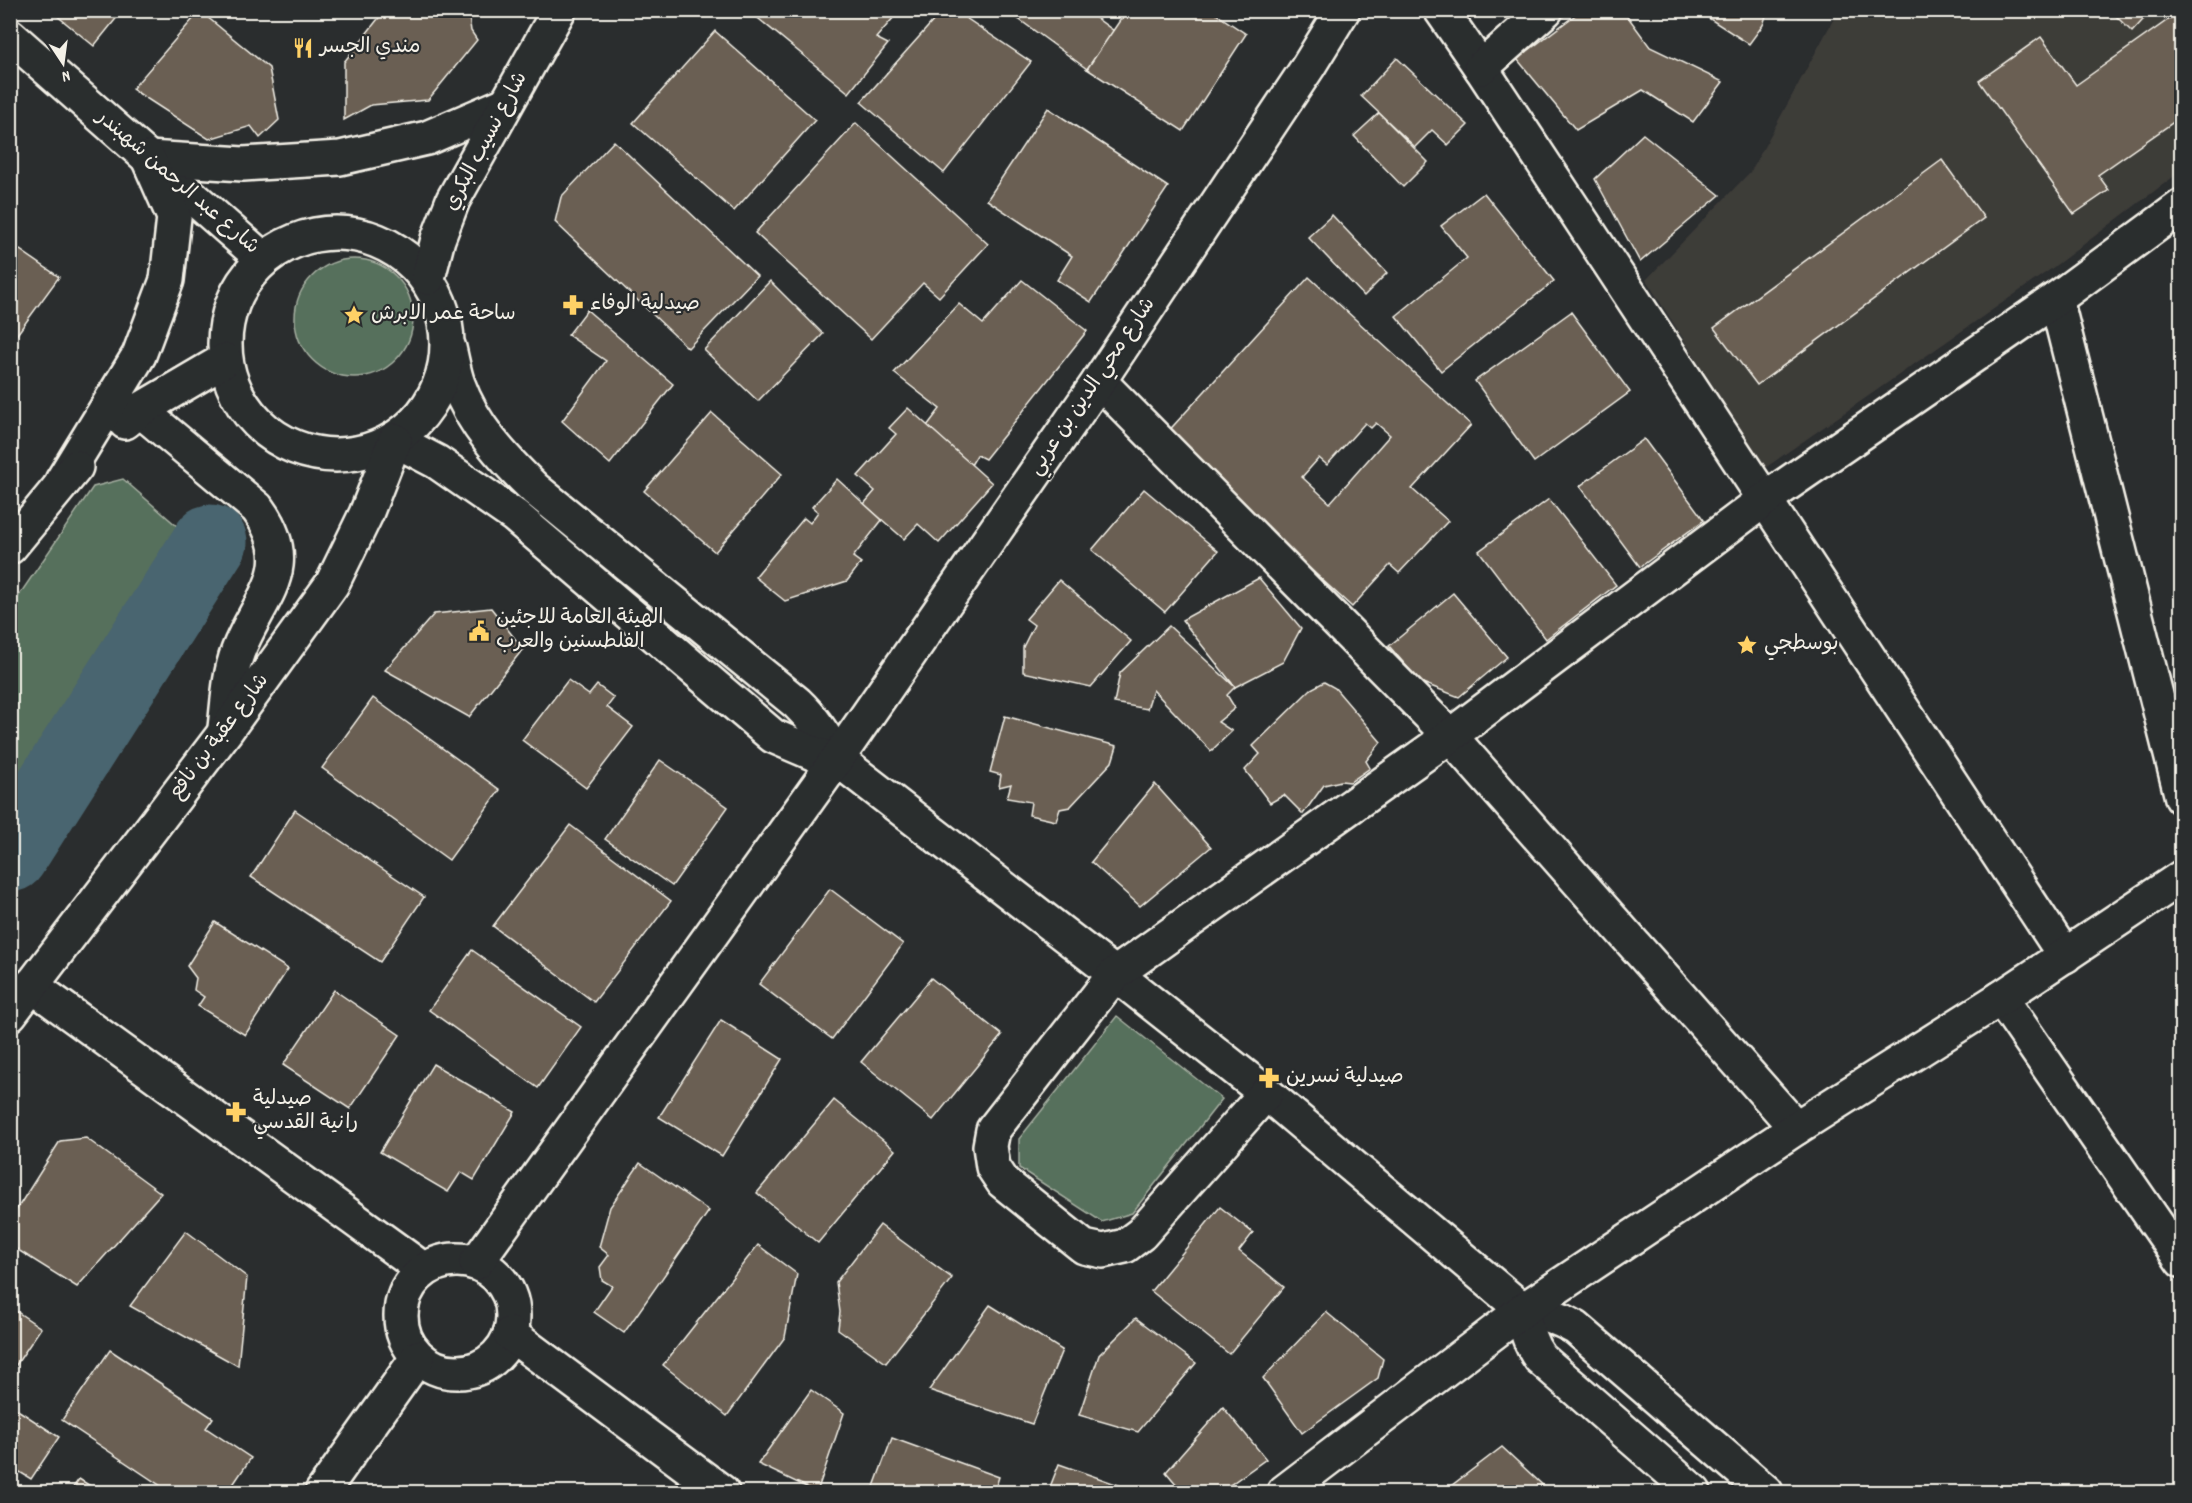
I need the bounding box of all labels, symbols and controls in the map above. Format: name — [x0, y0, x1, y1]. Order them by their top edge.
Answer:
north arrow — [33, 33, 93, 93]
place label: مندي الجسر — [318, 33, 420, 63]
restaurant icon: مندي الجسر — [291, 36, 315, 60]
text: N — [59, 63, 72, 87]
street label: شارع نسيب البكري — [438, 67, 536, 217]
street label: شارع عبد الرحمن شهبندر — [87, 102, 265, 262]
place label: صيدلية الوفاء — [590, 290, 700, 320]
street label: شارع محي الدين بن عربي — [1022, 292, 1165, 483]
pharmacy icon: صيدلية الوفاء — [561, 293, 585, 317]
place label: ساحة عمر الابرش — [371, 300, 516, 330]
place icon: ساحة عمر الابرش — [342, 303, 366, 327]
place label: الهيئة العامة للاجئين الفلطسنين والعرب — [496, 604, 664, 658]
public building icon: الهيئة العامة للاجئين الفلطسنين والعرب — [467, 619, 491, 643]
place label: بوسطجي — [1764, 630, 1839, 661]
place icon: بوسطجي — [1735, 633, 1759, 657]
street label: شارع عقبة بن نافع — [163, 668, 277, 806]
place label: صيدلية نسرين — [1286, 1063, 1404, 1093]
pharmacy icon: صيدلية نسرين — [1257, 1066, 1281, 1090]
place label: صيدلية رانية القدسي — [253, 1085, 358, 1140]
pharmacy icon: صيدلية رانية القدسي — [224, 1100, 248, 1124]

